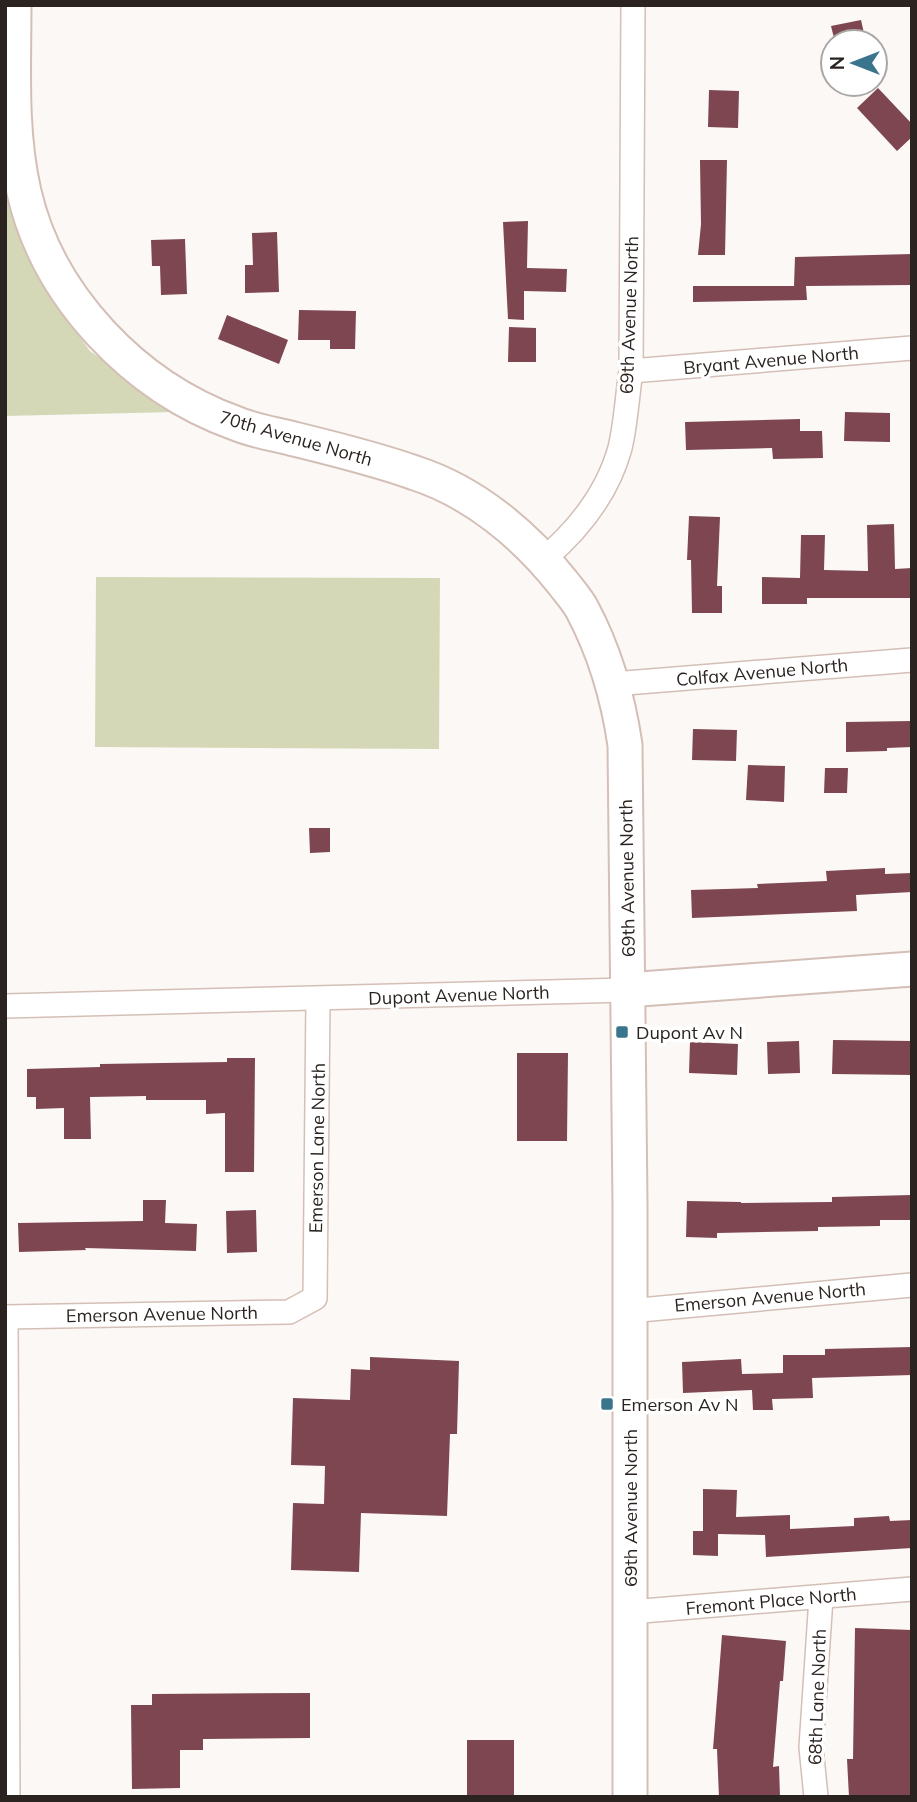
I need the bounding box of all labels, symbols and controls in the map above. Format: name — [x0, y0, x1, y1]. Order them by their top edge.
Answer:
north arrow — [819, 28, 889, 98]
text: N — [825, 56, 849, 70]
street label: 69th Avenue North — [615, 236, 643, 394]
street label: Bryant Avenue North — [682, 341, 860, 379]
street label: 70th Avenue North — [217, 405, 375, 471]
street label: Colfax Avenue North — [675, 653, 849, 691]
street label: 69th Avenue North — [614, 799, 640, 957]
street label: Dupont Avenue North — [368, 980, 550, 1010]
place label: Dupont Av N — [636, 1021, 743, 1044]
marker: Dupont Av N — [614, 1024, 630, 1040]
street label: Emerson Lane North — [304, 1063, 330, 1233]
street label: Emerson Avenue North — [673, 1277, 867, 1317]
street label: Emerson Avenue North — [66, 1301, 258, 1327]
place label: Emerson Av N — [621, 1393, 739, 1416]
marker: Emerson Av N — [599, 1396, 615, 1412]
street label: 69th Avenue North — [619, 1429, 642, 1587]
street label: Fremont Place North — [685, 1582, 857, 1620]
street label: 68th Lane North — [803, 1628, 831, 1766]

